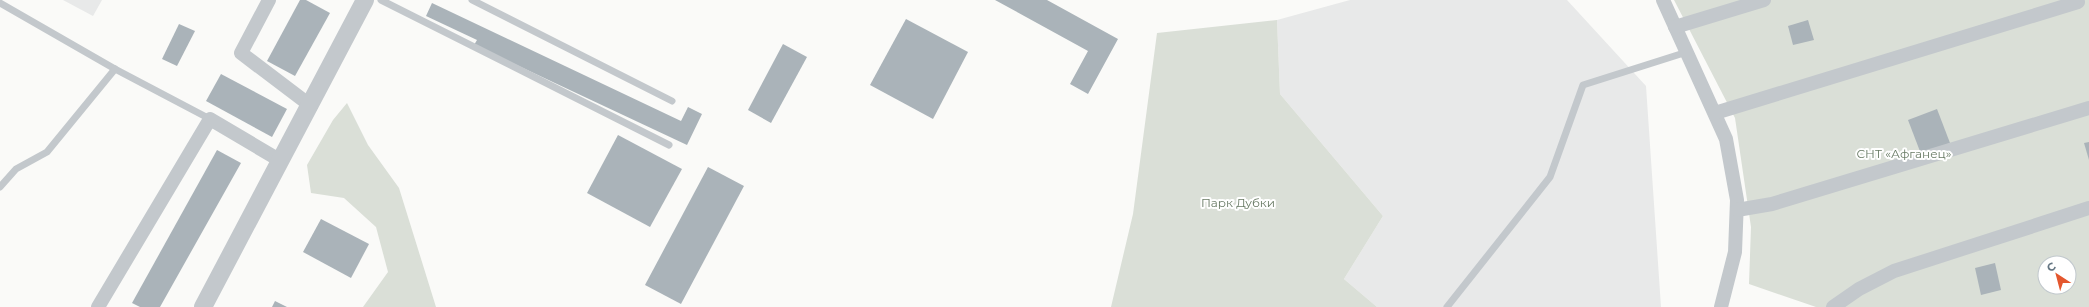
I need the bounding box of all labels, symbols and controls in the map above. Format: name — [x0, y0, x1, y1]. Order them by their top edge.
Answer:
park label: СНТ «Афганец» — [1857, 146, 1952, 161]
park label: Парк Дубки — [1201, 195, 1275, 210]
north arrow — [2037, 255, 2077, 295]
text: С — [2044, 259, 2058, 275]

